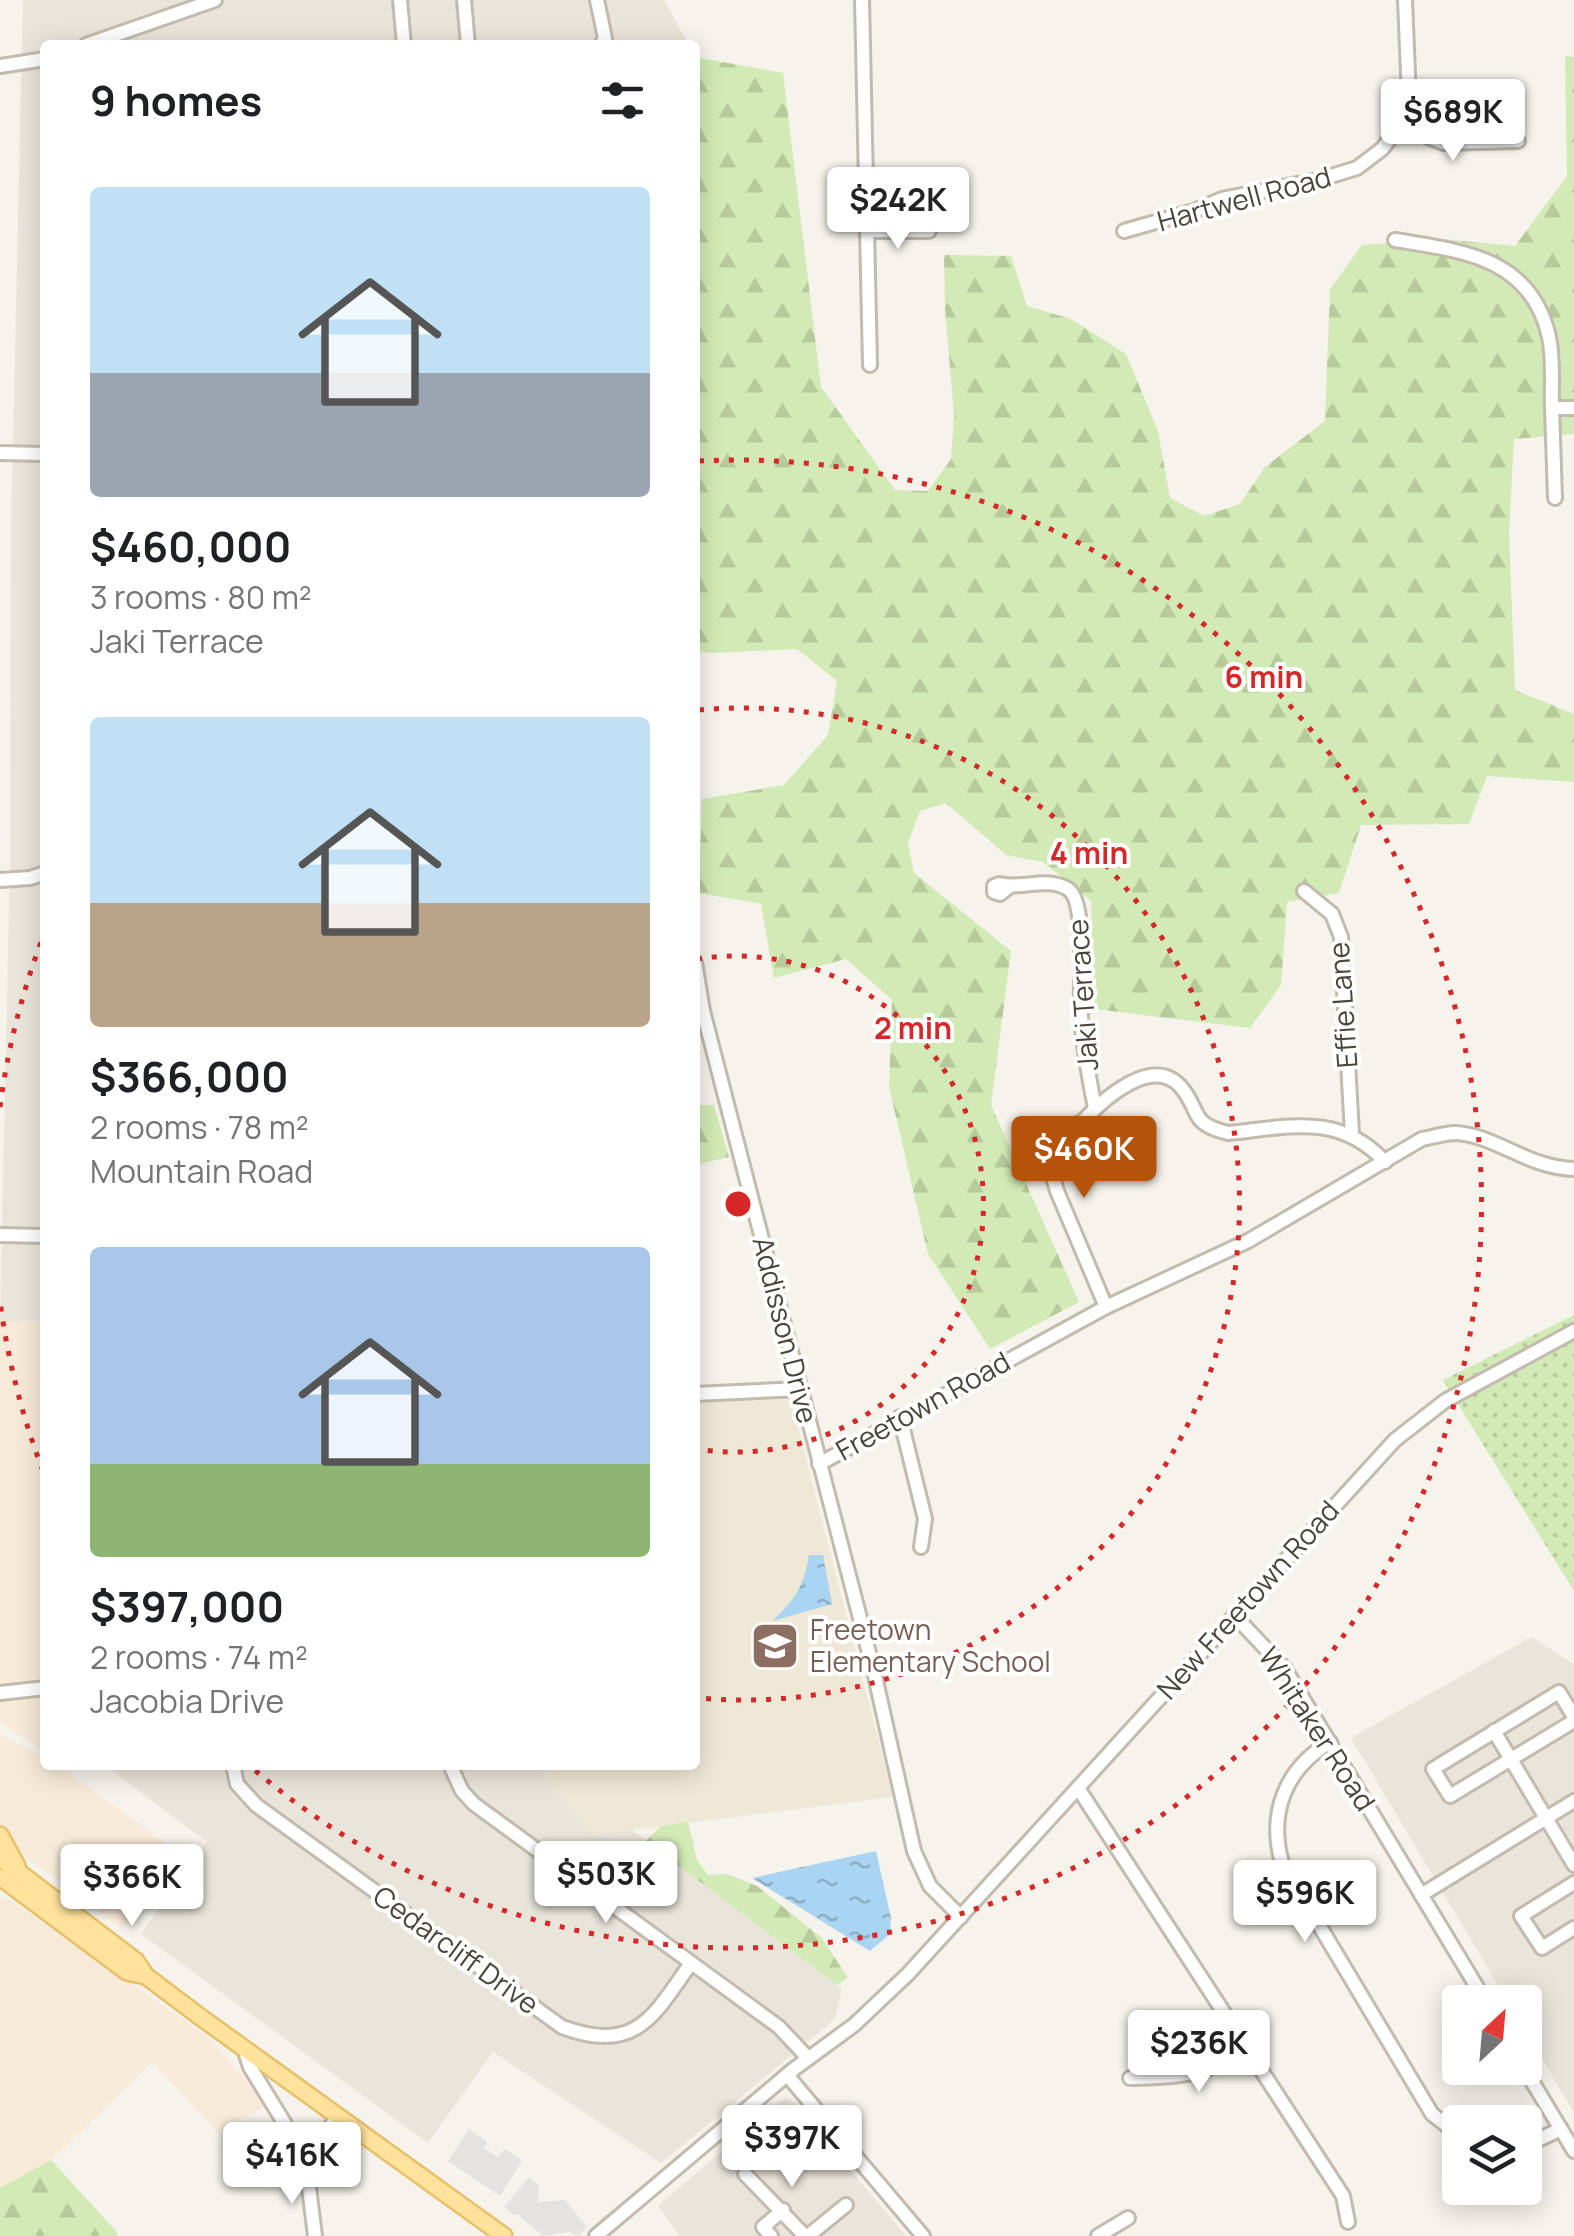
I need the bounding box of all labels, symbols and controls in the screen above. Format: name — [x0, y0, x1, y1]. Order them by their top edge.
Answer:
text: 9 homes — [90, 71, 262, 129]
icon: filters — [595, 73, 650, 128]
pin: $689K — [1383, 79, 1523, 164]
text: $689K — [1403, 89, 1503, 133]
street label: Hartwell Road — [1153, 157, 1335, 239]
pin: $242K — [828, 167, 968, 252]
text: $242K — [849, 177, 947, 221]
icon: home — [280, 252, 460, 432]
text: $460,000 — [90, 517, 291, 575]
text: 3 rooms · 80 m² — [90, 575, 312, 619]
text: Jaki Terrace — [90, 619, 264, 663]
text: 6 min — [1225, 656, 1303, 697]
icon: home — [280, 782, 460, 962]
text: 4 min — [1050, 832, 1128, 873]
street label: Jaki Terrace — [1058, 918, 1106, 1072]
street label: Effie Lane — [1319, 941, 1365, 1069]
text: 2 min — [874, 1007, 952, 1048]
text: $366,000 — [90, 1047, 289, 1105]
text: 2 rooms · 78 m² — [90, 1105, 309, 1149]
pin: $460K — [1014, 1116, 1154, 1201]
text: $460K — [1033, 1126, 1135, 1170]
text: Mountain Road — [90, 1149, 313, 1193]
centre of rings — [720, 1186, 756, 1222]
street label: Addisson Drive — [744, 1232, 828, 1427]
icon: home — [280, 1312, 460, 1492]
street label: Freetown Road — [829, 1342, 1016, 1469]
street label: New Freetown Road — [1148, 1492, 1347, 1707]
text: $397,000 — [90, 1577, 284, 1635]
place label: Freetown Elementary School — [810, 1610, 1051, 1680]
school or university icon: Freetown Elementary School — [749, 1620, 801, 1672]
text: 2 rooms · 74 m² — [90, 1635, 308, 1679]
street label: Whitaker Road — [1251, 1639, 1385, 1818]
text: Jacobia Drive — [90, 1679, 284, 1723]
pin: $503K — [536, 1841, 676, 1926]
pin: $366K — [62, 1844, 202, 1929]
text: $503K — [556, 1851, 656, 1895]
text: $366K — [82, 1854, 182, 1898]
pin: $596K — [1235, 1860, 1375, 1945]
text: $596K — [1255, 1870, 1355, 1914]
street label: Cedarcliff Drive — [366, 1876, 547, 2022]
north arrow — [1442, 1985, 1542, 2085]
map controls — [1442, 1985, 1542, 2205]
pin: $236K — [1129, 2010, 1269, 2095]
text: $236K — [1150, 2020, 1248, 2064]
pin: $397K — [722, 2105, 862, 2190]
button: layers — [1442, 2105, 1542, 2205]
text: $397K — [744, 2115, 840, 2159]
pin: $416K — [222, 2122, 362, 2207]
text: $416K — [245, 2132, 339, 2176]

